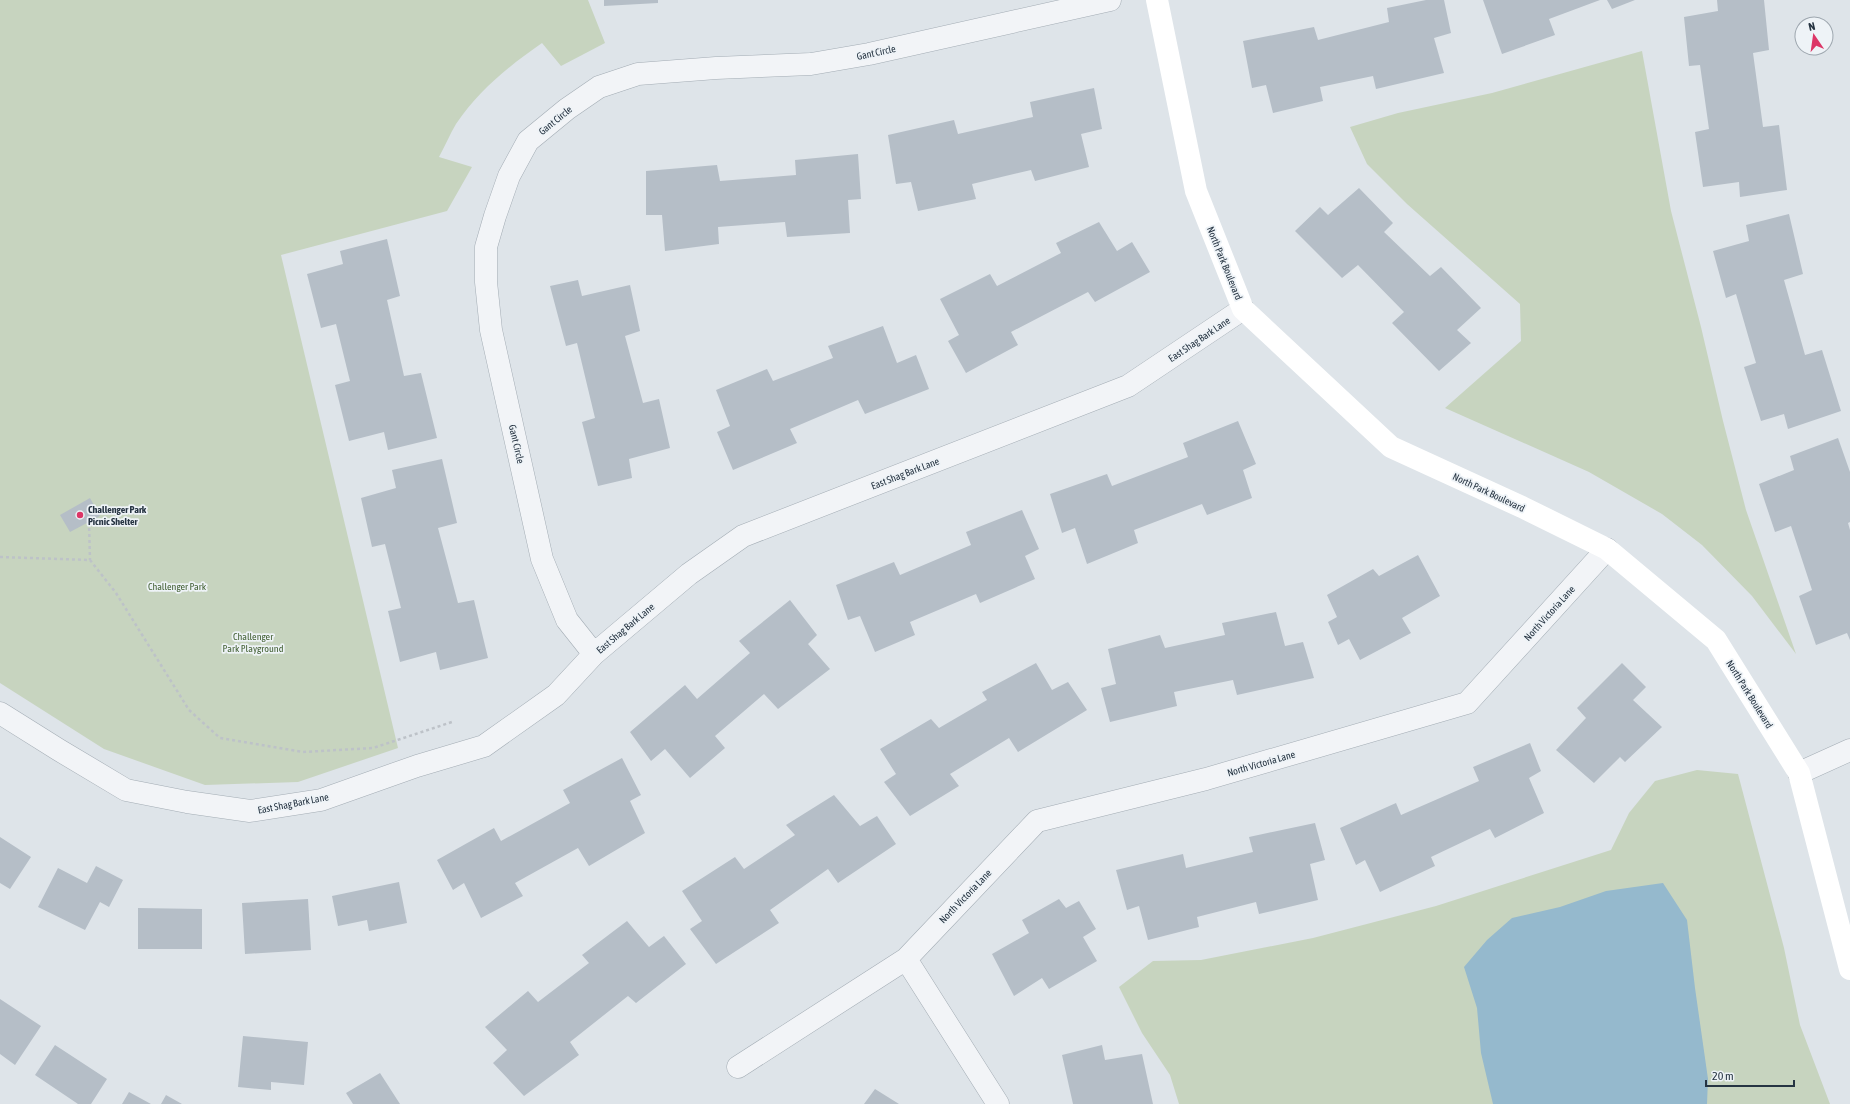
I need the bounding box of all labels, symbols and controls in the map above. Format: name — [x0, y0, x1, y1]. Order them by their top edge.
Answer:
north arrow — [1794, 16, 1834, 56]
text: N — [1807, 20, 1816, 33]
street label: Gant Circle — [856, 43, 897, 62]
street label: Gant Circle — [536, 103, 575, 137]
street label: North Park Boulevard — [1205, 225, 1244, 302]
street label: East Shag Bark Lane — [1166, 314, 1233, 364]
street label: Gant Circle — [507, 424, 526, 465]
street label: East Shag Bark Lane — [870, 455, 941, 492]
street label: North Park Boulevard — [1451, 471, 1527, 514]
place label: Challenger Park Picnic Shelter — [88, 504, 147, 527]
marker: Challenger Park Picnic Shelter — [75, 510, 85, 520]
park label: Challenger Park — [148, 581, 207, 592]
street label: North Victoria Lane — [1522, 583, 1577, 643]
street label: East Shag Bark Lane — [594, 601, 657, 656]
park label: Challenger Park Playground — [223, 631, 284, 654]
street label: North Park Boulevard — [1724, 658, 1775, 731]
street label: North Victoria Lane — [1226, 748, 1297, 778]
street label: East Shag Bark Lane — [257, 791, 330, 816]
street label: North Victoria Lane — [937, 867, 994, 925]
scale bar — [1706, 1062, 1794, 1088]
text: 20 m — [1712, 1069, 1734, 1083]

